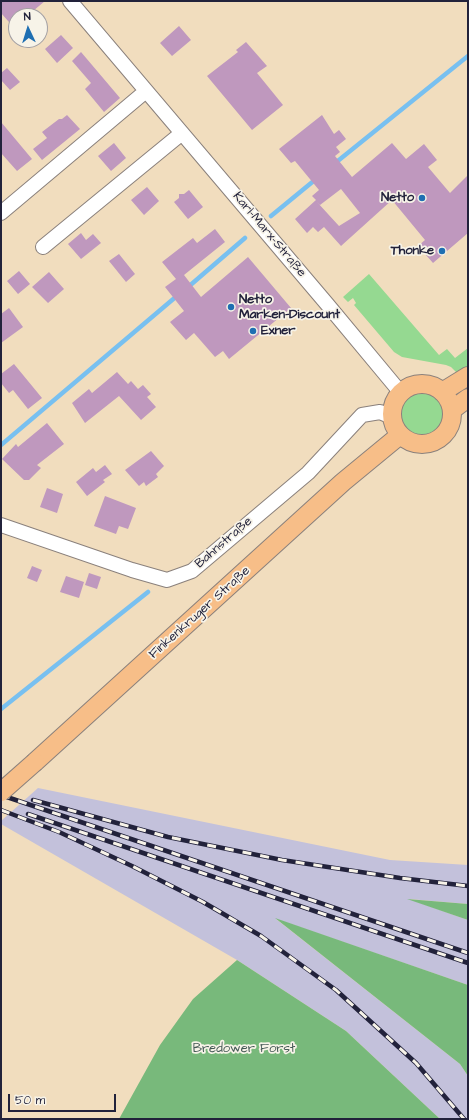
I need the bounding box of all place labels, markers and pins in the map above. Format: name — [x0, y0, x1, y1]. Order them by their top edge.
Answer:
place label: Netto — [381, 190, 414, 206]
marker: Netto — [417, 193, 427, 203]
place label: Thonke — [391, 243, 434, 259]
marker: Thonke — [437, 246, 447, 256]
place label: Netto Marken-Discount — [239, 292, 340, 323]
marker: Netto Marken-Discount — [226, 302, 236, 312]
place label: Exner — [261, 323, 296, 339]
marker: Exner — [248, 326, 258, 336]

